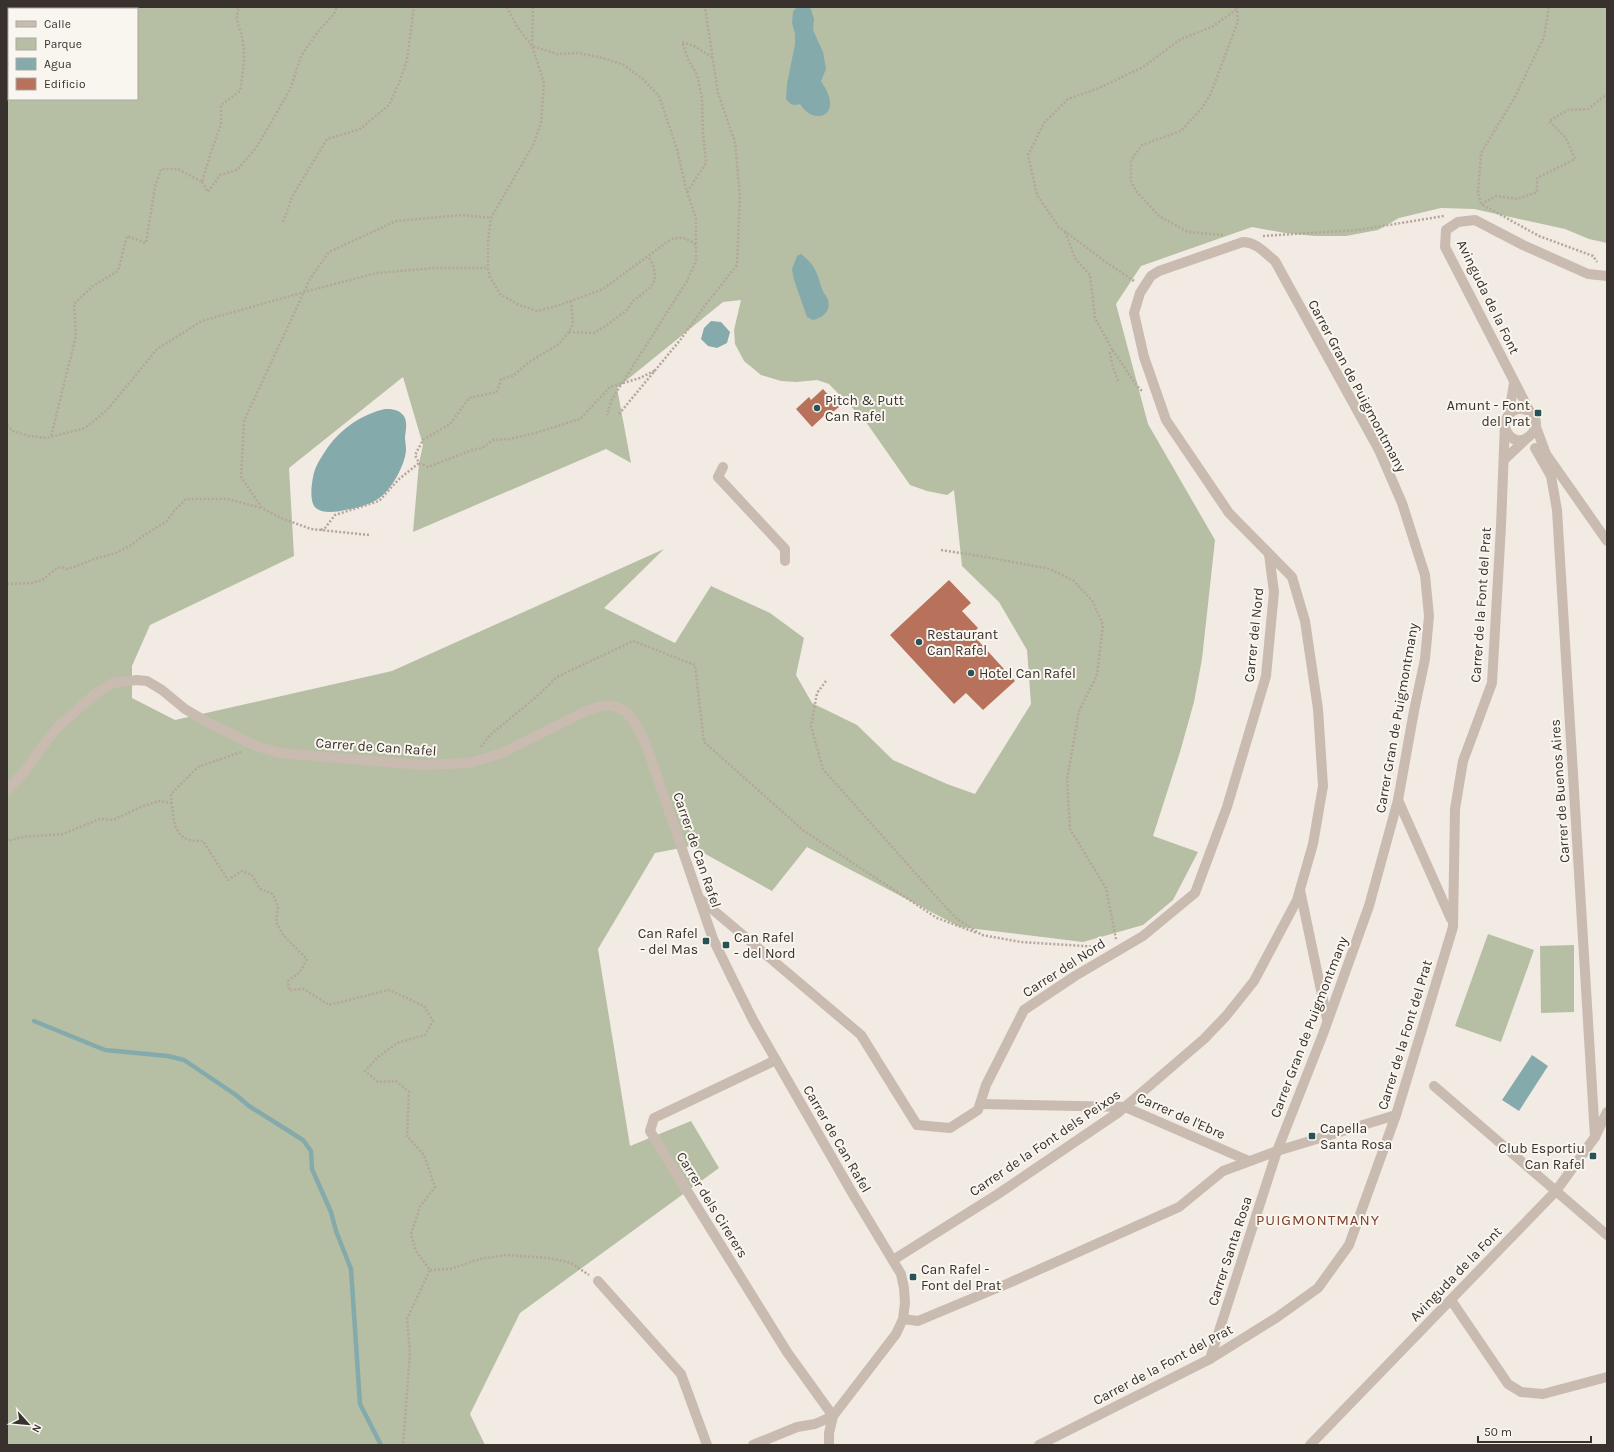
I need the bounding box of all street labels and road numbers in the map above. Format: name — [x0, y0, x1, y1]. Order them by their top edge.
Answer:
street label: Avinguda de la Font — [1453, 237, 1523, 357]
street label: Carrer Gran de Puigmontmany — [1304, 297, 1410, 476]
street label: Carrer de la Font del Prat — [1467, 527, 1495, 683]
street label: Carrer del Nord — [1241, 587, 1267, 683]
street label: Carrer Gran de Puigmontmany — [1372, 621, 1422, 814]
street label: Carrer de Buenos Aires — [1547, 719, 1573, 863]
street label: Carrer de Can Rafel — [315, 734, 437, 760]
street label: Carrer de Can Rafel — [669, 790, 725, 910]
street label: Carrer Gran de Puigmontmany — [1267, 933, 1352, 1120]
street label: Carrer del Nord — [1019, 935, 1109, 1001]
street label: Carrer de la Font del Prat — [1374, 958, 1436, 1112]
street label: Carrer de Can Rafel — [799, 1082, 875, 1196]
street label: Carrer de la Font dels Peixos — [966, 1086, 1124, 1200]
street label: Carrer de l'Ebre — [1134, 1089, 1228, 1143]
street label: Carrer dels Cirerers — [673, 1149, 751, 1261]
street label: Carrer Santa Rosa — [1204, 1194, 1256, 1308]
street label: Avinguda de la Font — [1406, 1223, 1506, 1325]
street label: Carrer de la Font del Prat — [1090, 1321, 1236, 1409]

